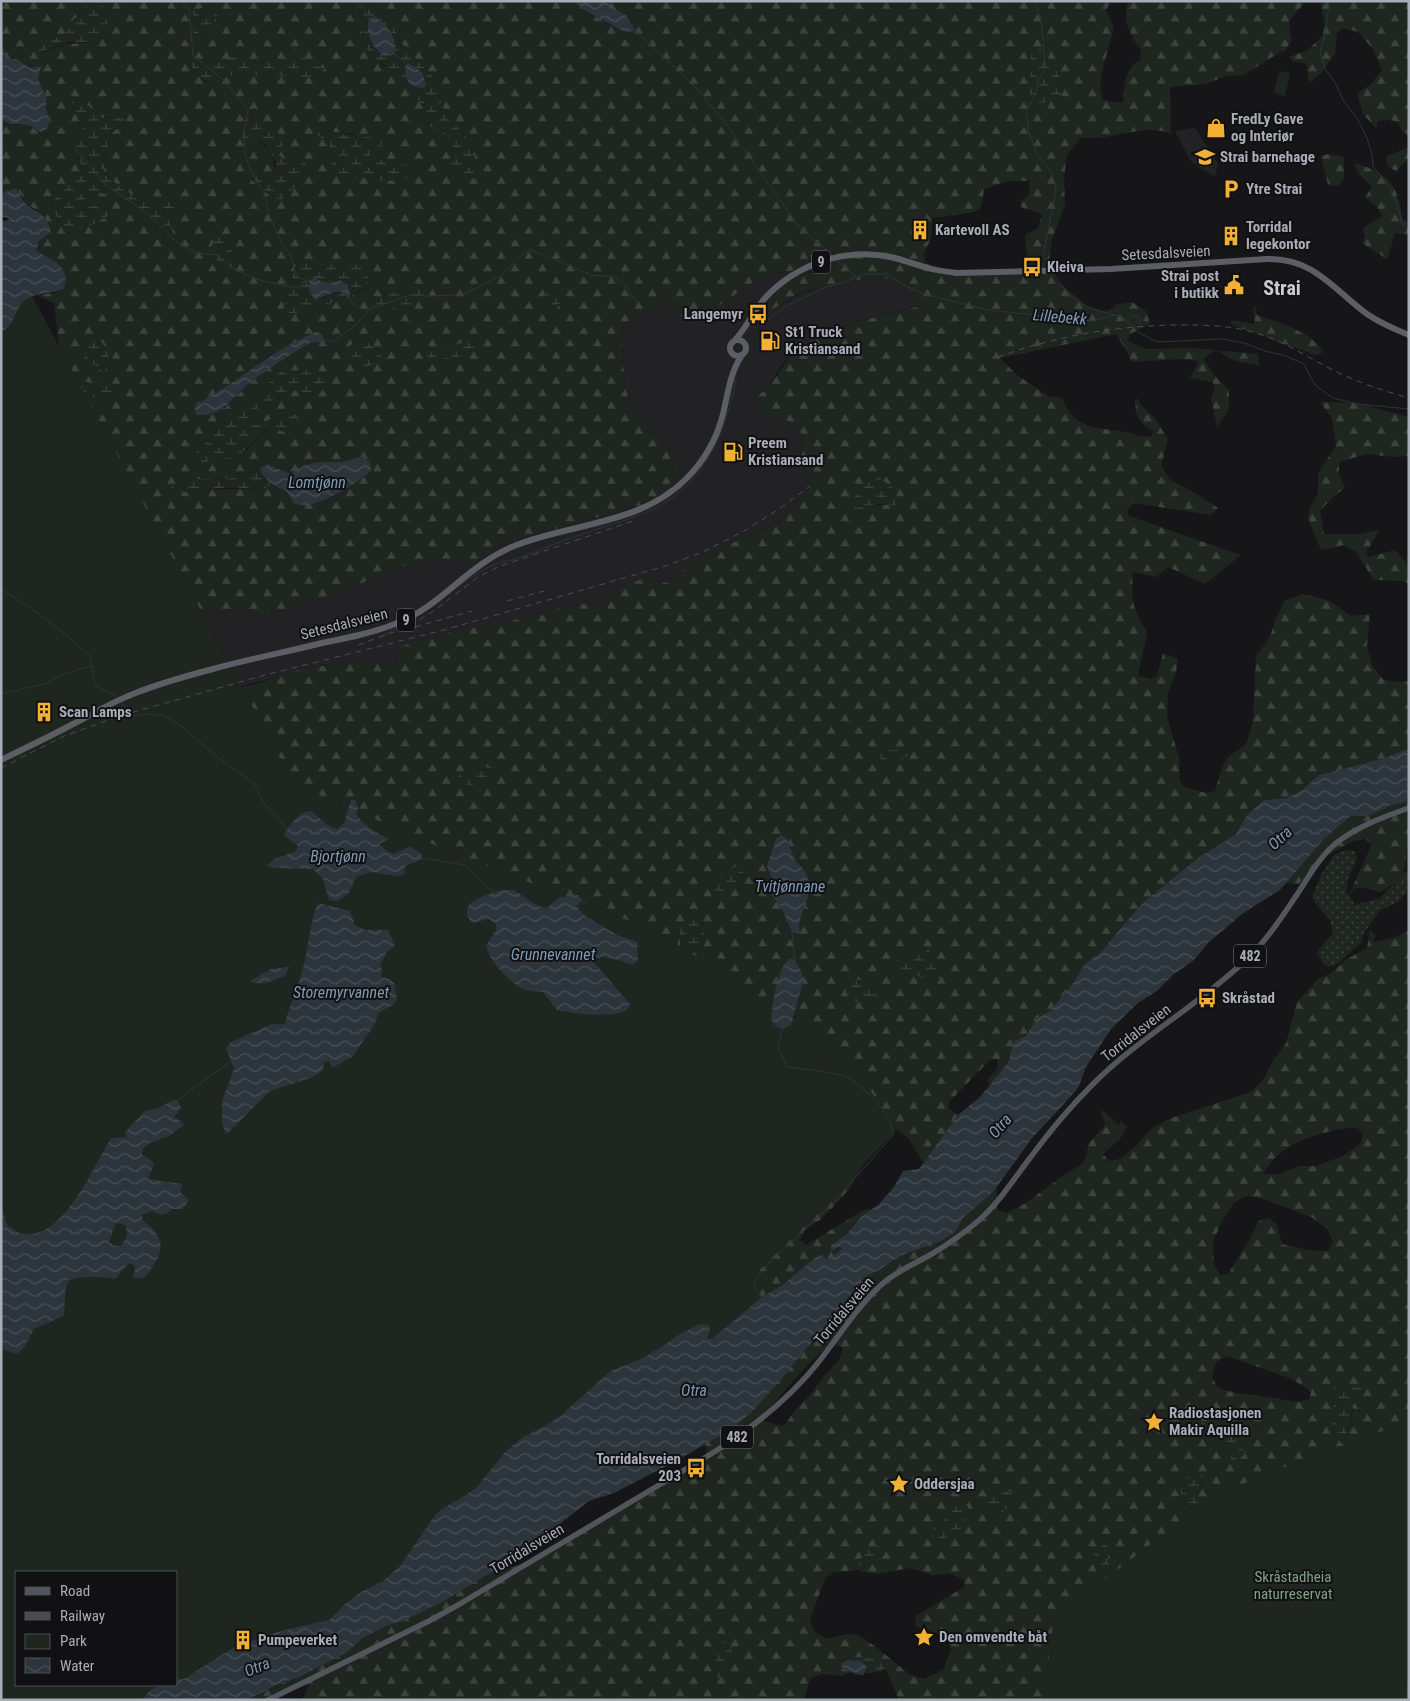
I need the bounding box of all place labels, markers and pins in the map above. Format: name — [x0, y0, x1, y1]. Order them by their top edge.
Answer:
place label: FredLy Gave og Interiør — [1231, 110, 1303, 145]
shop icon: FredLy Gave og Interiør — [1205, 117, 1227, 139]
school or university icon: Strai barnehage — [1194, 146, 1216, 168]
place label: Strai barnehage — [1220, 148, 1315, 166]
parking icon: Ytre Strai — [1220, 178, 1242, 200]
place label: Ytre Strai — [1246, 180, 1302, 198]
place label: Torridal legekontor — [1246, 218, 1311, 253]
building icon: Kartevoll AS — [909, 219, 931, 241]
place label: Kartevoll AS — [935, 221, 1010, 239]
building icon: Torridal legekontor — [1220, 225, 1242, 247]
bus stop icon: Kleiva — [1021, 256, 1043, 278]
place label: Kleiva — [1047, 258, 1084, 276]
place label: Strai post i butikk — [1161, 267, 1220, 302]
public building icon: Strai post i butikk — [1223, 274, 1245, 296]
bus stop icon: Langemyr — [747, 303, 769, 325]
place label: Langemyr — [684, 305, 743, 323]
place label: St1 Truck Kristiansand — [785, 323, 860, 358]
fuel station icon: St1 Truck Kristiansand — [759, 330, 781, 352]
place label: Preem Kristiansand — [748, 434, 823, 469]
fuel station icon: Preem Kristiansand — [722, 441, 744, 463]
building icon: Scan Lamps — [33, 701, 55, 723]
place label: Scan Lamps — [59, 703, 132, 721]
bus stop icon: Skråstad — [1196, 987, 1218, 1009]
place label: Skråstad — [1222, 989, 1275, 1007]
place label: Radiostasjonen Makir Aquilla — [1169, 1404, 1261, 1439]
place icon: Radiostasjonen Makir Aquilla — [1143, 1411, 1165, 1433]
place label: Torridalsveien 203 — [596, 1450, 681, 1485]
bus stop icon: Torridalsveien 203 — [685, 1457, 707, 1479]
place icon: Oddersjaa — [888, 1473, 910, 1495]
place label: Oddersjaa — [914, 1475, 975, 1493]
place icon: Den omvendte båt — [913, 1626, 935, 1648]
place label: Den omvendte båt — [939, 1628, 1047, 1646]
building icon: Pumpeverket — [232, 1629, 254, 1651]
place label: Pumpeverket — [258, 1631, 338, 1649]

